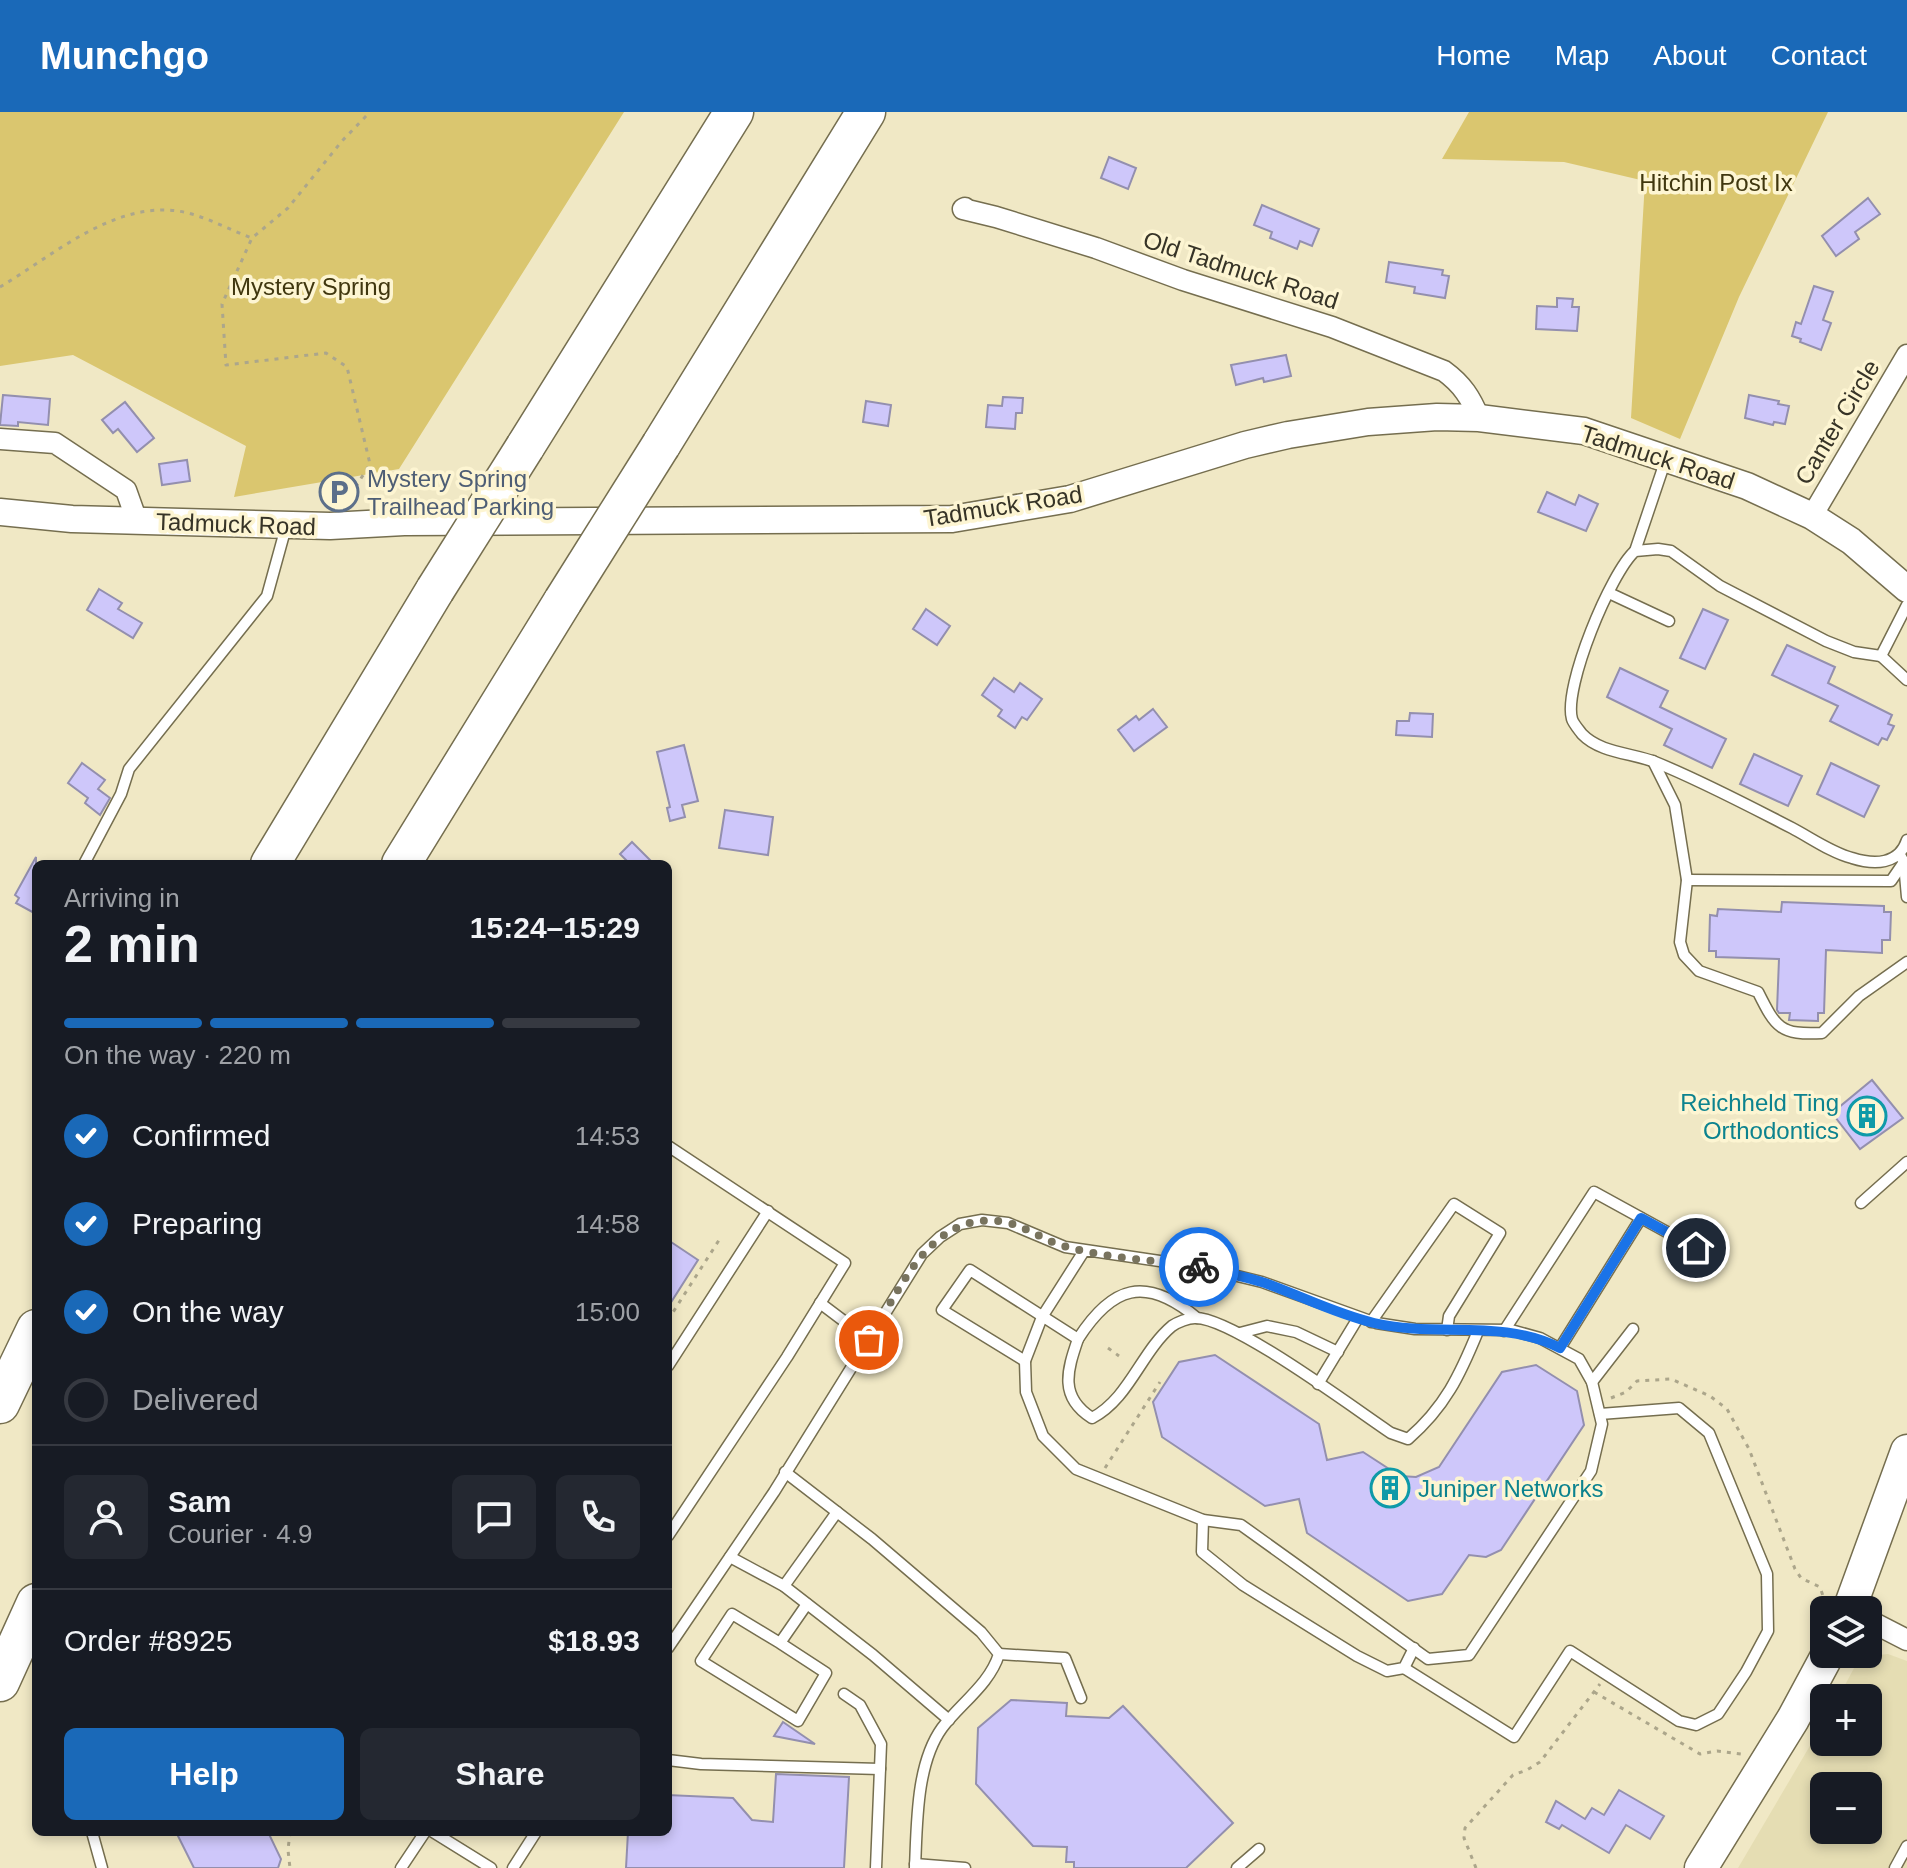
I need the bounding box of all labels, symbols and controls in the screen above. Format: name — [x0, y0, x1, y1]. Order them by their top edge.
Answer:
text: Munchgo — [40, 35, 209, 77]
text: Home — [1436, 40, 1511, 71]
text: Map — [1555, 40, 1609, 71]
text: About — [1653, 40, 1727, 71]
text: Contact — [1771, 40, 1867, 71]
park label: Hitchin Post Ix — [1639, 169, 1793, 196]
street label: Old Tadmuck Road — [1140, 226, 1342, 314]
park label: Mystery Spring — [231, 273, 391, 300]
street label: Canter Circle — [1789, 355, 1885, 489]
street label: Tadmuck Road — [1578, 419, 1738, 495]
place label: Mystery Spring Trailhead Parking — [367, 465, 554, 520]
parking icon: Mystery Spring Trailhead Parking — [318, 471, 360, 513]
street label: Tadmuck Road — [922, 480, 1084, 532]
street label: Tadmuck Road — [156, 508, 316, 540]
text: Arriving in — [64, 883, 180, 913]
text: 15:24–15:29 — [470, 911, 640, 944]
text: 2 min — [64, 915, 200, 973]
text: On the way · 220 m — [64, 1040, 291, 1070]
place label: Reichheld Ting Orthodontics — [1680, 1089, 1839, 1144]
building icon: Reichheld Ting Orthodontics — [1846, 1095, 1888, 1137]
icon: check — [64, 1114, 108, 1158]
text: Confirmed — [132, 1119, 270, 1152]
text: 14:53 — [575, 1121, 640, 1151]
icon: check — [64, 1202, 108, 1246]
text: Preparing — [132, 1207, 262, 1240]
text: 14:58 — [575, 1209, 640, 1239]
pin — [1662, 1214, 1730, 1282]
icon: home — [1674, 1226, 1718, 1270]
courier — [1159, 1227, 1239, 1307]
icon: bike — [1177, 1245, 1221, 1289]
icon: check — [64, 1290, 108, 1334]
text: On the way — [132, 1295, 284, 1328]
text: 15:00 — [575, 1297, 640, 1327]
pin — [835, 1306, 903, 1374]
icon: bag — [847, 1318, 891, 1362]
text: Delivered — [132, 1383, 259, 1416]
building icon: Juniper Networks — [1369, 1467, 1411, 1509]
button: person — [64, 1475, 148, 1559]
button: chat — [452, 1475, 536, 1559]
button: phone — [556, 1475, 640, 1559]
place label: Juniper Networks — [1418, 1475, 1603, 1502]
text: Sam — [168, 1485, 231, 1518]
text: Courier · 4.9 — [168, 1519, 313, 1549]
map controls — [1810, 1596, 1882, 1844]
button: layers — [1810, 1596, 1882, 1668]
text: Order #8925 — [64, 1624, 232, 1657]
text: $18.93 — [548, 1624, 640, 1657]
button: + — [1810, 1684, 1882, 1756]
button: Help — [64, 1728, 344, 1820]
button: Share — [360, 1728, 640, 1820]
button: − — [1810, 1772, 1882, 1844]

